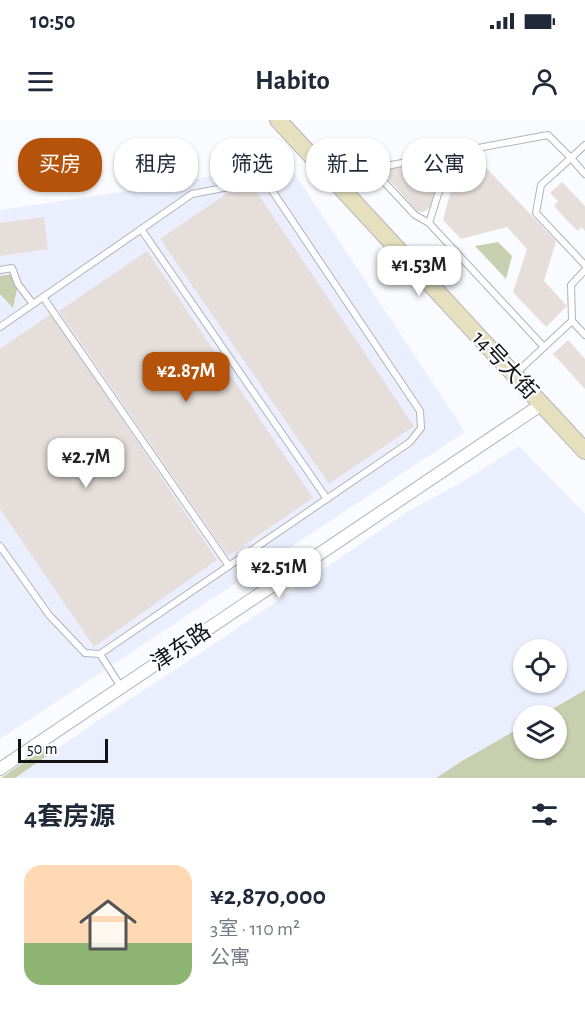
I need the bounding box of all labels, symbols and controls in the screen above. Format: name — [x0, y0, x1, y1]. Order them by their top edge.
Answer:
text: 10:50 — [30, 10, 75, 32]
icon: menu — [24, 65, 57, 98]
icon: person — [528, 65, 561, 98]
text: Habito — [255, 67, 330, 94]
chip: 买房 — [18, 138, 102, 192]
chip: 租房 — [114, 138, 198, 192]
chip: 筛选 — [210, 138, 294, 192]
chip: 新上 — [306, 138, 390, 192]
chip: 公寓 — [402, 138, 486, 192]
pin: ¥1.53M — [370, 246, 468, 297]
text: ¥1.53M — [391, 255, 447, 275]
street label: 14号大街 — [468, 326, 542, 403]
pin: ¥2.87M — [137, 352, 235, 403]
text: ¥2.87M — [157, 361, 215, 381]
pin: ¥2.7M — [44, 438, 128, 489]
text: ¥2.7M — [61, 447, 111, 467]
pin: ¥2.51M — [230, 548, 328, 599]
text: ¥2.51M — [251, 557, 307, 577]
street label: 津东路 — [147, 619, 215, 675]
map controls — [513, 639, 567, 759]
button: locate — [513, 639, 567, 693]
button: layers — [513, 705, 567, 759]
scale bar — [18, 736, 108, 764]
text: 50 m — [27, 741, 58, 757]
icon: filters — [528, 798, 561, 831]
text: 4套房源 — [24, 804, 115, 830]
text: ¥2,870,000 — [210, 883, 326, 909]
icon: home — [72, 889, 144, 961]
text: 3室 · 110 m² — [210, 919, 300, 939]
text: 公寓 — [210, 948, 250, 968]

